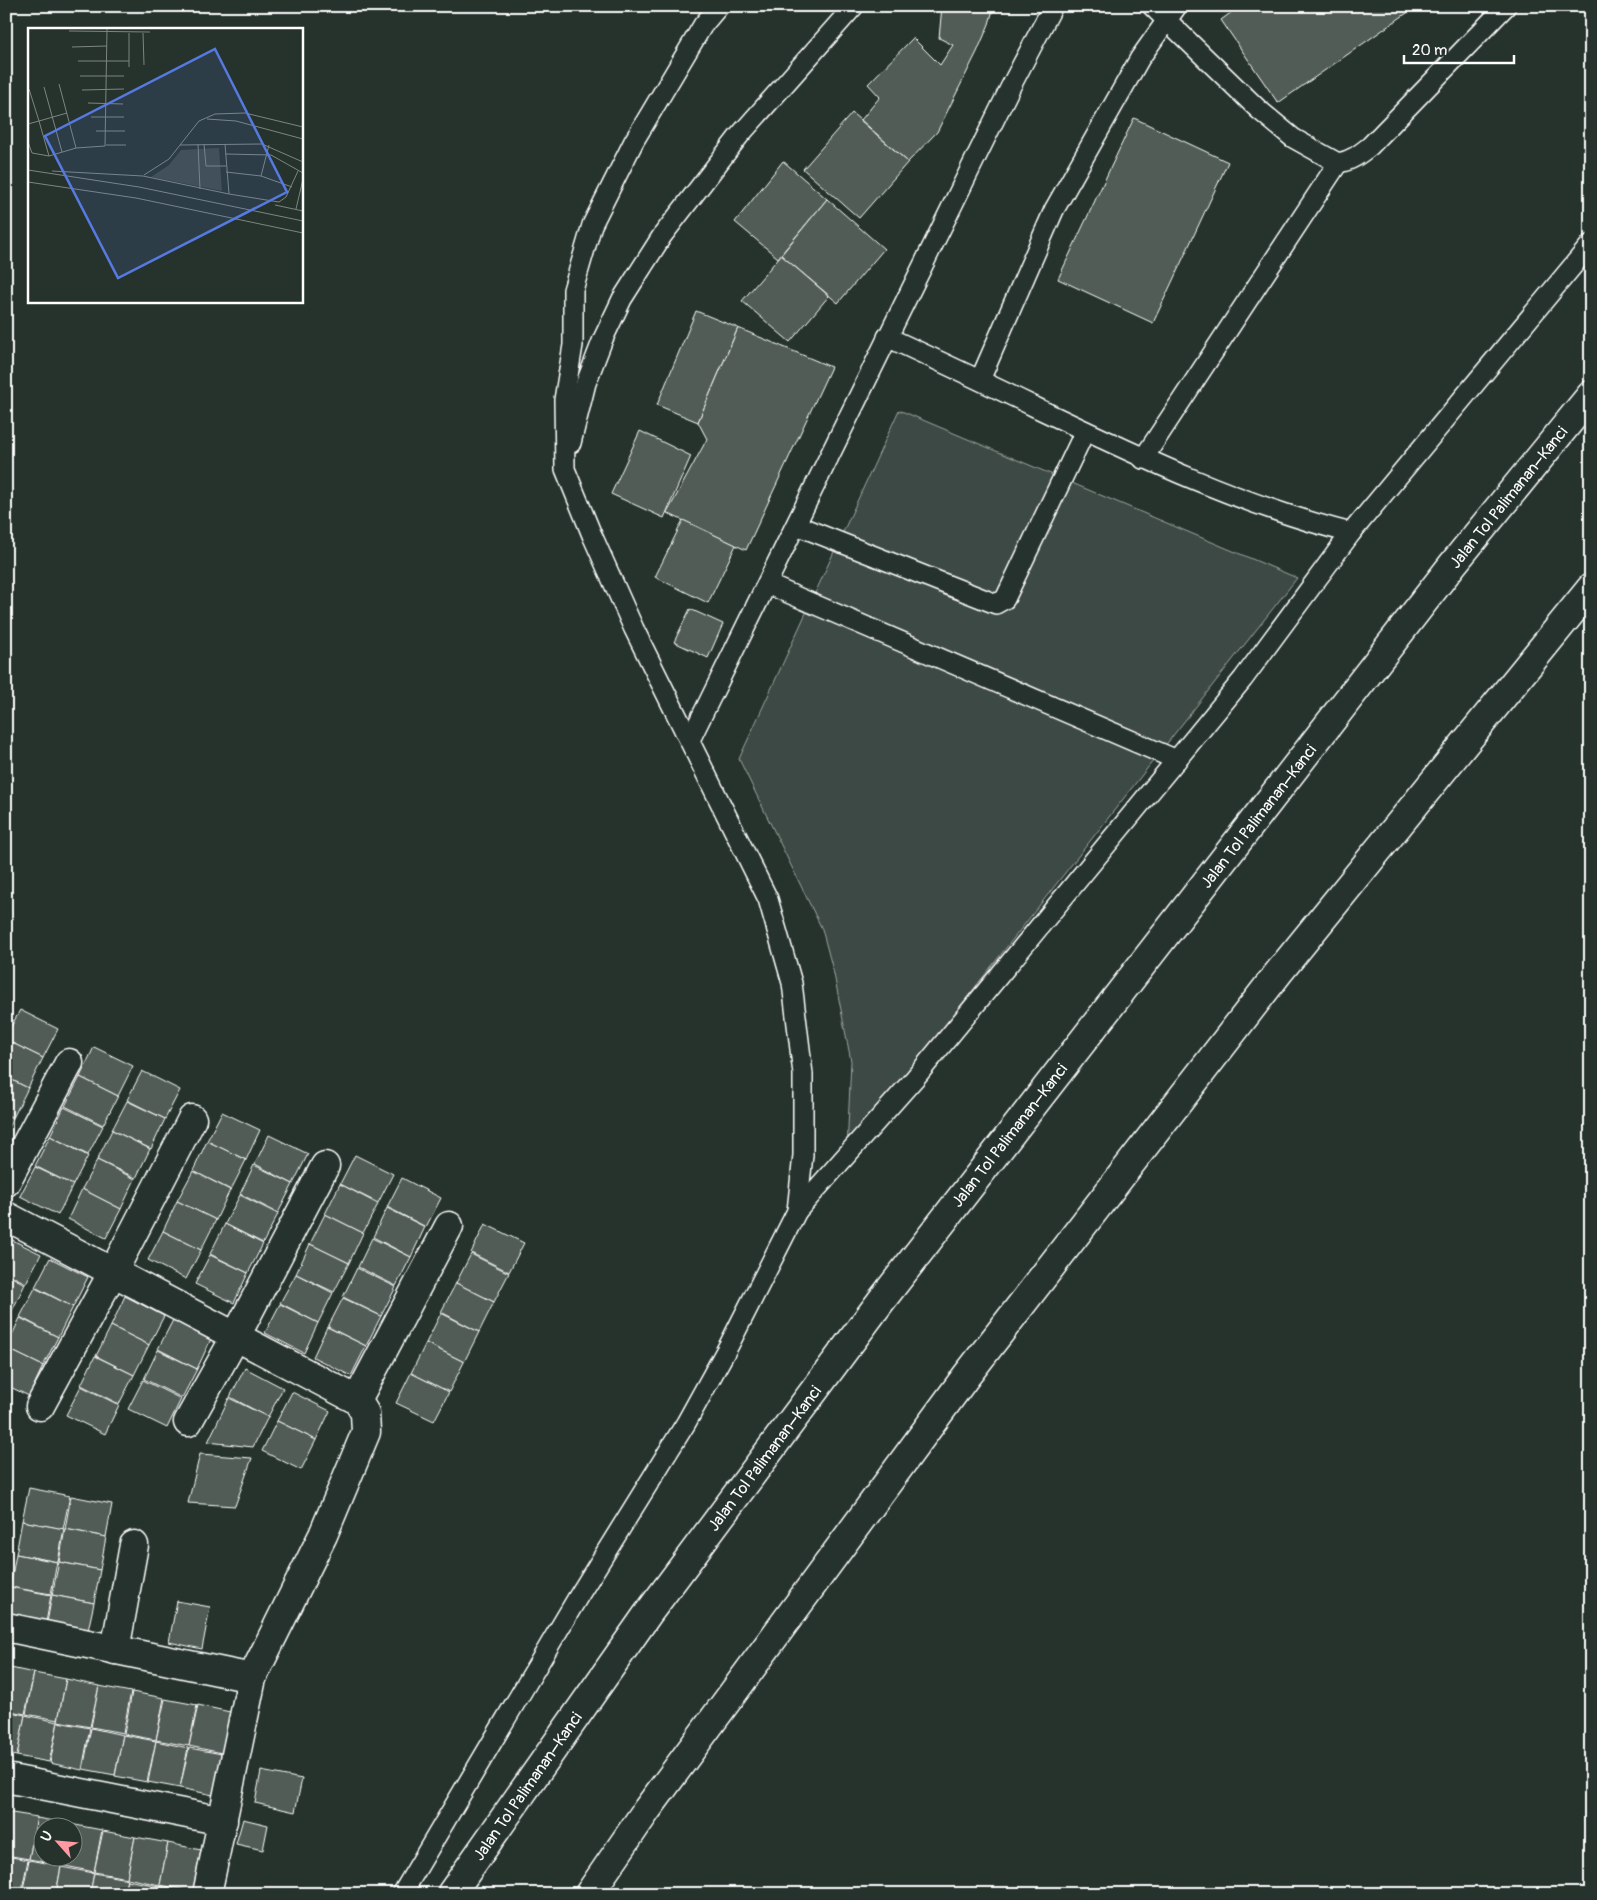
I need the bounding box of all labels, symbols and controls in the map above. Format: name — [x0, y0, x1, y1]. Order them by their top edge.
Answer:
inset map — [28, 28, 302, 302]
scale bar — [1404, 32, 1514, 64]
text: 20 m — [1412, 41, 1447, 60]
street label: Jalan Tol Palimanan–Kanci — [1445, 423, 1572, 573]
street label: Jalan Tol Palimanan–Kanci — [1197, 741, 1321, 892]
street label: Jalan Tol Palimanan–Kanci — [948, 1060, 1072, 1211]
street label: Jalan Tol Palimanan–Kanci — [704, 1382, 826, 1535]
street label: Jalan Tol Palimanan–Kanci — [469, 1708, 587, 1865]
north arrow — [32, 1818, 82, 1868]
text: U — [37, 1828, 57, 1844]

